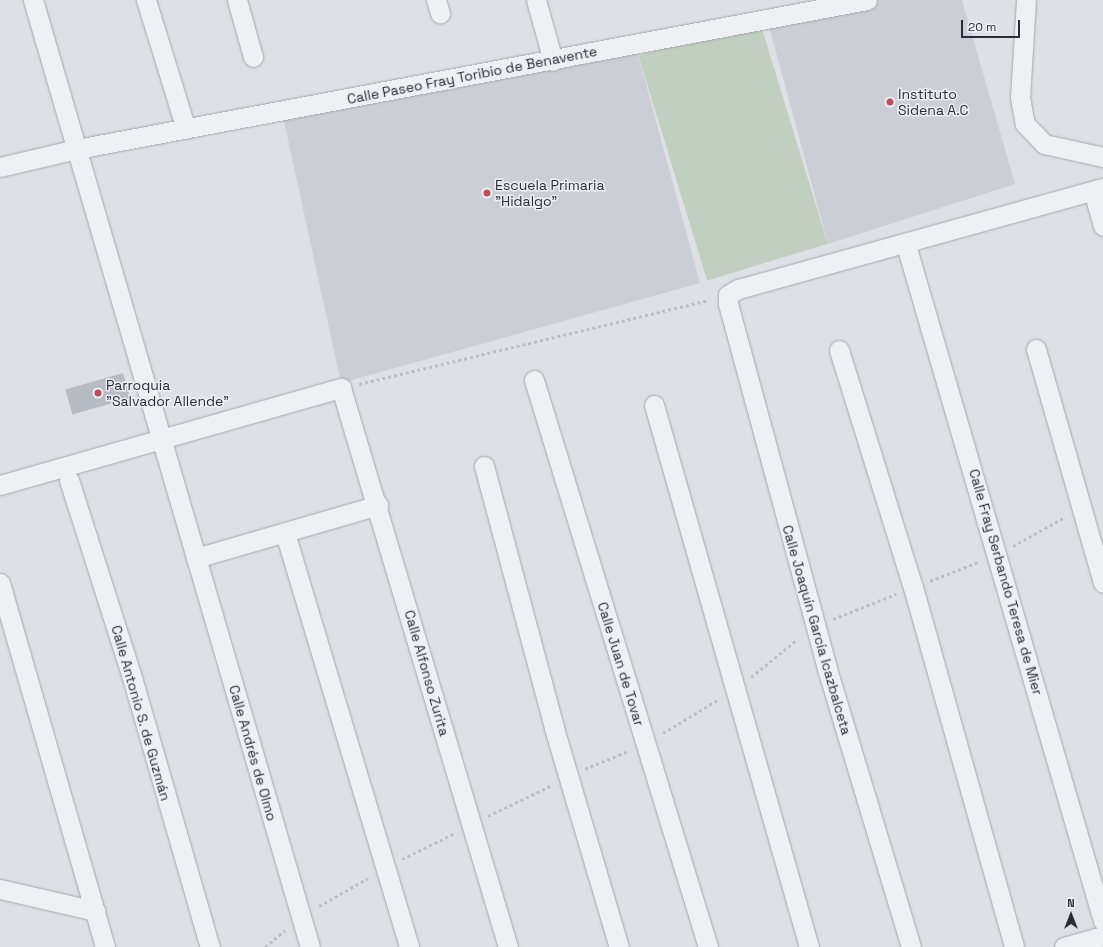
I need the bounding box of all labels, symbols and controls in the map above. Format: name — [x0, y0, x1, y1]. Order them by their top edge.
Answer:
scale bar — [963, 12, 1022, 38]
text: 20 m — [968, 19, 996, 35]
street label: Calle Paseo Fray Toribio de Benavente — [345, 42, 599, 108]
place label: Instituto Sidena A.C — [898, 86, 969, 118]
marker: Instituto Sidena A.C — [885, 97, 895, 107]
place label: Escuela Primaria "Hidalgo" — [495, 177, 605, 210]
marker: Escuela Primaria "Hidalgo" — [482, 188, 492, 198]
place label: Parroquia "Salvador Allende" — [106, 377, 229, 410]
marker: Parroquia "Salvador Allende" — [93, 388, 103, 398]
street label: Calle Fray Serbando Teresa de Mier — [966, 467, 1046, 697]
street label: Calle Joaquín García Icazbalceta — [779, 523, 855, 737]
street label: Calle Juan de Tovar — [594, 600, 648, 728]
street label: Calle Alfonso Zurita — [401, 608, 453, 738]
street label: Calle Antonio S. de Guzmán — [108, 623, 174, 803]
street label: Calle Andrés de Olmo — [226, 683, 280, 823]
north arrow — [1051, 895, 1091, 935]
text: N — [1067, 896, 1075, 910]

